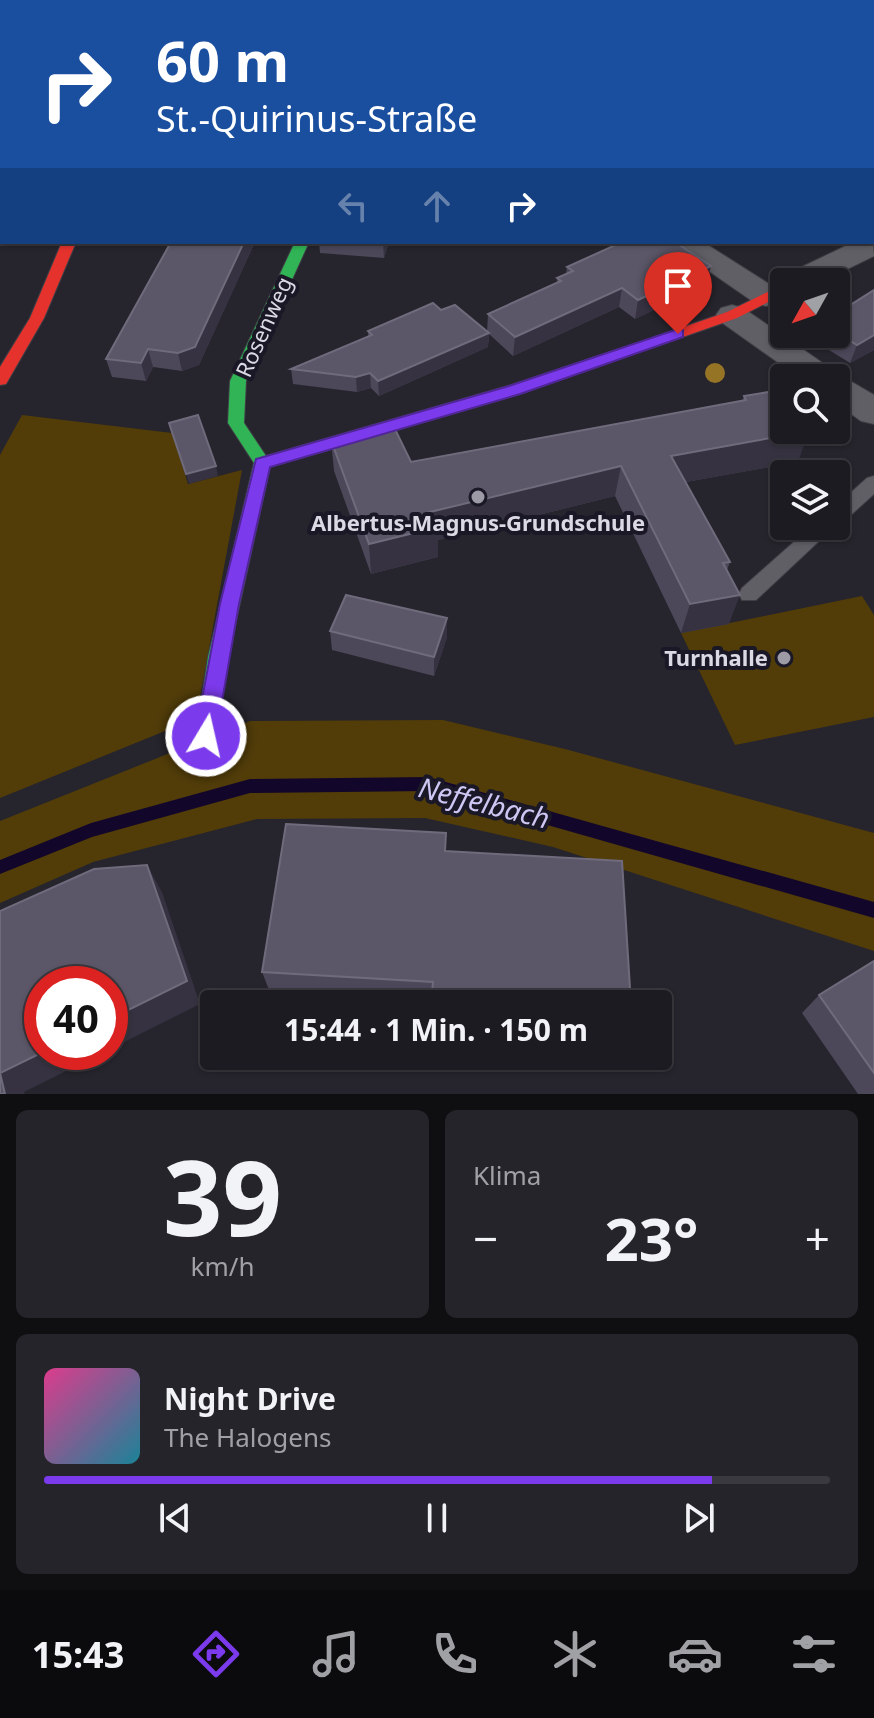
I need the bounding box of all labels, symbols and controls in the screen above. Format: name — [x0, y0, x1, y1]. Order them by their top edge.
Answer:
text: 60 m — [156, 22, 289, 98]
icon: right — [24, 32, 128, 136]
text: St.-Quirinus-Straße — [156, 94, 477, 143]
icon: left — [331, 184, 375, 228]
icon: ahead — [415, 184, 459, 228]
icon: right — [499, 184, 543, 228]
pin — [644, 252, 712, 334]
icon: arrive — [656, 264, 700, 308]
north arrow — [770, 268, 850, 348]
map controls — [770, 268, 850, 540]
street label: Rosenweg — [228, 272, 299, 381]
button: search — [770, 364, 850, 444]
button: layers — [770, 460, 850, 540]
marker: Albertus-Magnus-Grundschule — [469, 488, 487, 506]
place label: Albertus-Magnus-Grundschule — [311, 507, 645, 537]
place label: Turnhalle — [664, 642, 768, 672]
marker: Turnhalle — [775, 649, 793, 667]
position arrow — [164, 694, 248, 778]
water label: Neffelbach — [415, 767, 554, 837]
speed limit sign: 40 — [24, 966, 128, 1070]
text: 15:44 · 1 Min. · 150 m — [284, 1009, 588, 1050]
text: 39 — [163, 1125, 282, 1266]
text: Klima — [473, 1157, 541, 1193]
text: 23° — [604, 1197, 699, 1279]
text: − — [473, 1208, 498, 1268]
text: + — [805, 1208, 830, 1268]
text: km/h — [191, 1248, 254, 1284]
text: Night Drive — [164, 1378, 336, 1419]
text: The Halogens — [164, 1419, 331, 1455]
icon: previous — [153, 1496, 197, 1540]
icon: pause — [415, 1496, 459, 1540]
icon: next — [677, 1496, 721, 1540]
icon: directions — [188, 1626, 244, 1682]
icon: music — [308, 1626, 364, 1682]
icon: phone — [427, 1626, 483, 1682]
icon: climate — [547, 1626, 603, 1682]
icon: car — [667, 1626, 723, 1682]
icon: filters — [786, 1626, 842, 1682]
text: 15:43 — [32, 1630, 124, 1679]

